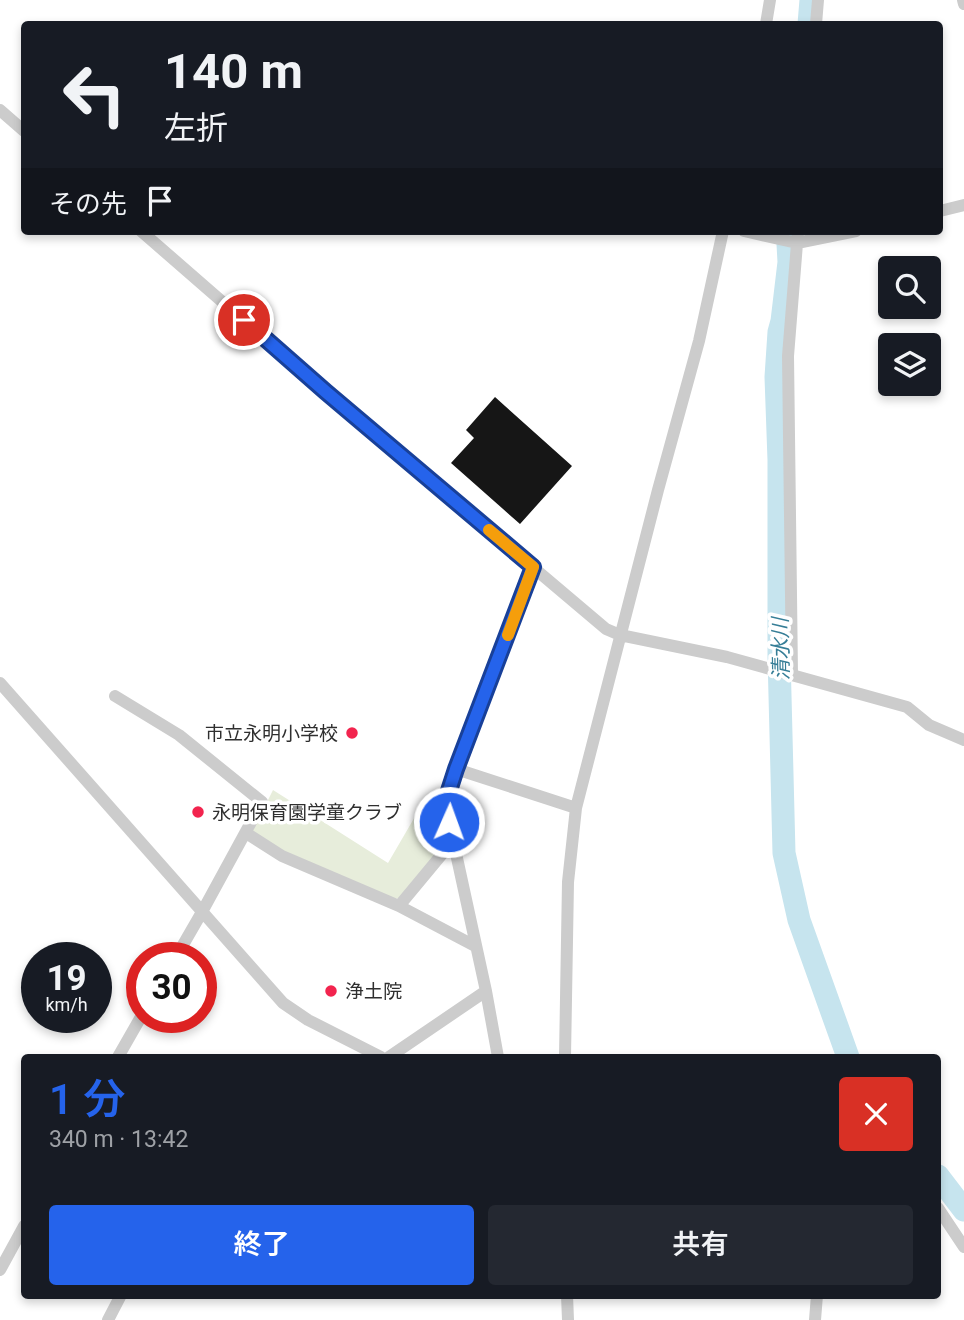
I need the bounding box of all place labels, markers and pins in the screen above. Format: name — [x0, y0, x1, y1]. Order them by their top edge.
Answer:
pin — [214, 290, 274, 350]
place label: 市立永明小学校 — [205, 722, 338, 745]
marker: 市立永明小学校 — [344, 725, 360, 741]
place label: 永明保育園学童クラブ — [212, 801, 402, 824]
marker: 永明保育園学童クラブ — [190, 804, 206, 820]
place label: 浄土院 — [345, 980, 402, 1003]
marker: 浄土院 — [323, 983, 339, 999]

